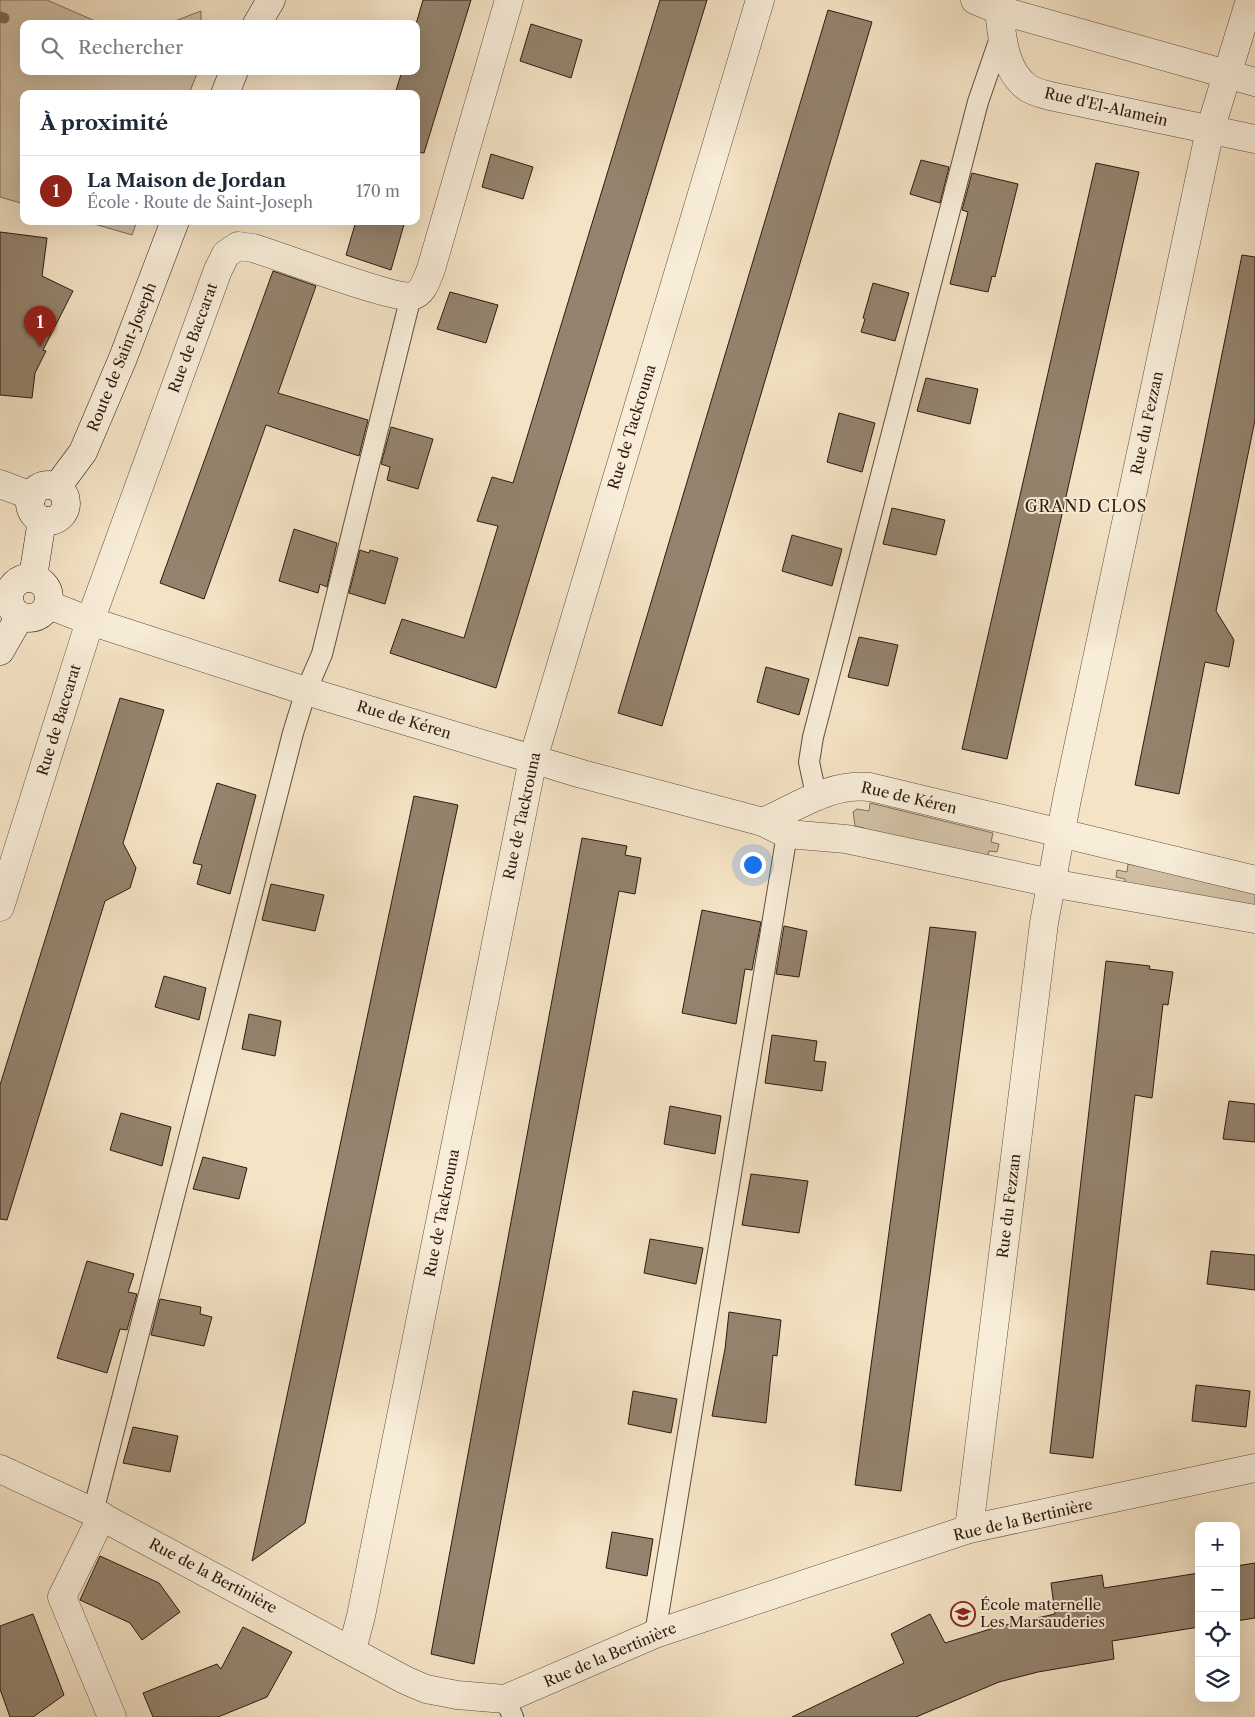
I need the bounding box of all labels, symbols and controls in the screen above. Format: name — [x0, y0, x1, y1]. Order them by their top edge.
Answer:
search box — [20, 20, 420, 75]
icon: search — [38, 34, 66, 62]
text: Rechercher — [78, 36, 183, 59]
street label: Rue d'El-Alamein — [1043, 83, 1170, 130]
text: À proximité — [40, 110, 168, 135]
text: La Maison de Jordan — [87, 169, 286, 192]
text: 1 — [52, 181, 60, 201]
text: 170 m — [356, 181, 400, 201]
text: École · Route de Saint-Joseph — [87, 192, 313, 212]
street label: Route de Saint-Joseph — [83, 279, 160, 434]
street label: Rue de Baccarat — [164, 280, 221, 395]
pin: 1 — [24, 306, 56, 347]
street label: Rue de Tackrouna — [603, 362, 660, 492]
street label: Rue du Fezzan — [1126, 369, 1167, 476]
district label: GRAND CLOS — [1025, 496, 1147, 516]
street label: Rue de Baccarat — [33, 661, 85, 778]
street label: Rue de Kéren — [355, 696, 454, 743]
street label: Rue de Tackrouna — [499, 750, 544, 881]
street label: Rue de Kéren — [859, 777, 959, 818]
your location — [740, 852, 766, 878]
street label: Rue de Tackrouna — [420, 1147, 463, 1278]
street label: Rue du Fezzan — [993, 1152, 1024, 1259]
street label: Rue de la Bertinière — [951, 1494, 1094, 1545]
map controls — [1195, 1522, 1240, 1702]
button: + — [1195, 1522, 1240, 1567]
street label: Rue de la Bertinière — [146, 1534, 281, 1617]
button: − — [1195, 1567, 1240, 1612]
place label: École maternelle Les Marsauderies — [980, 1595, 1105, 1631]
school or university icon: École maternelle Les Marsauderies — [950, 1601, 976, 1627]
button: locate — [1195, 1612, 1240, 1657]
street label: Rue de la Bertinière — [541, 1618, 679, 1691]
button: layers — [1195, 1657, 1240, 1702]

